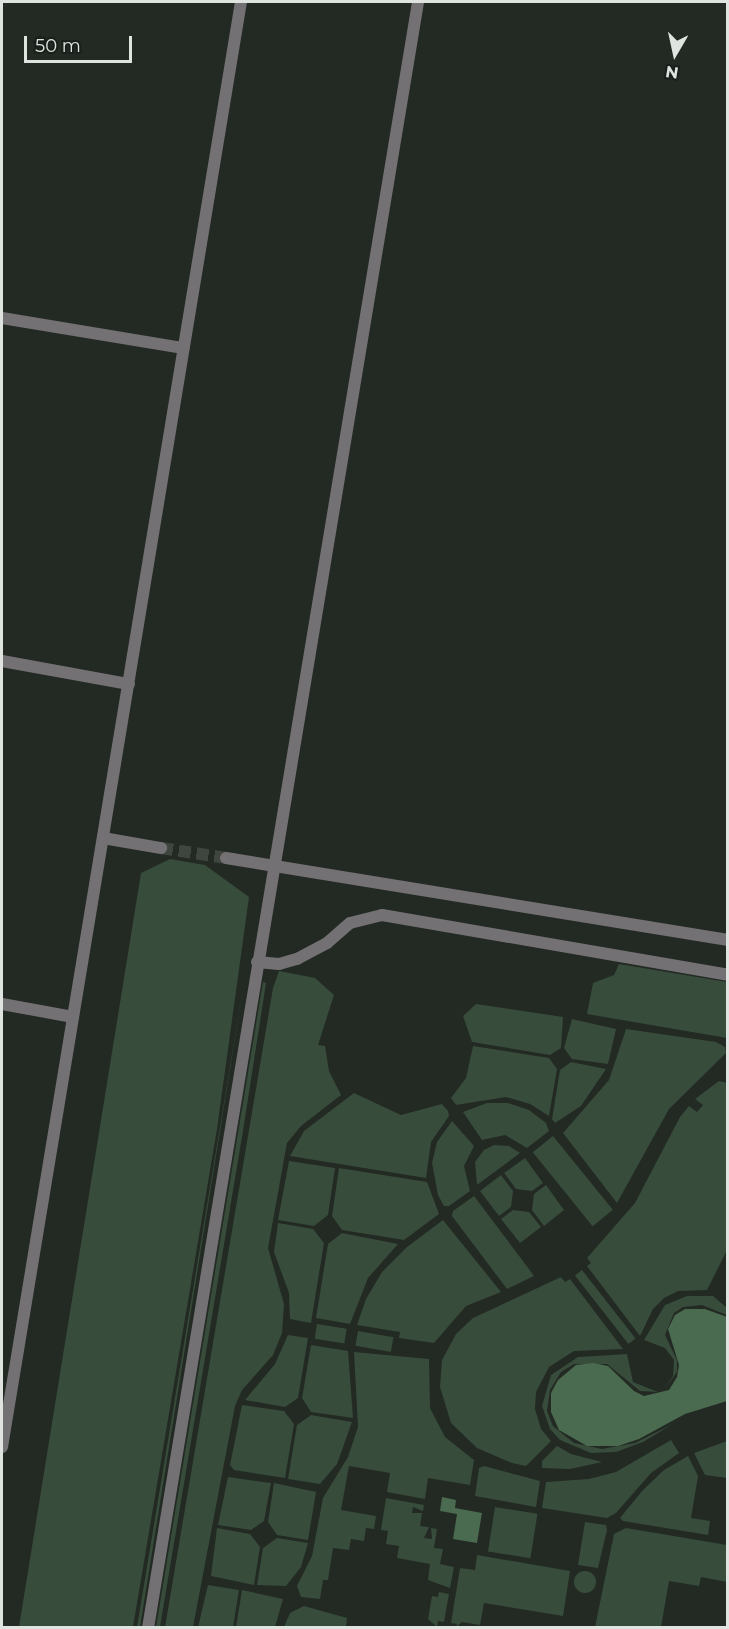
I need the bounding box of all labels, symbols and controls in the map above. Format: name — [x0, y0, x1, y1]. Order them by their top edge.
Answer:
scale bar — [27, 24, 135, 62]
north arrow — [645, 24, 705, 84]
text: 50 m — [35, 35, 81, 57]
text: N — [664, 62, 680, 83]

